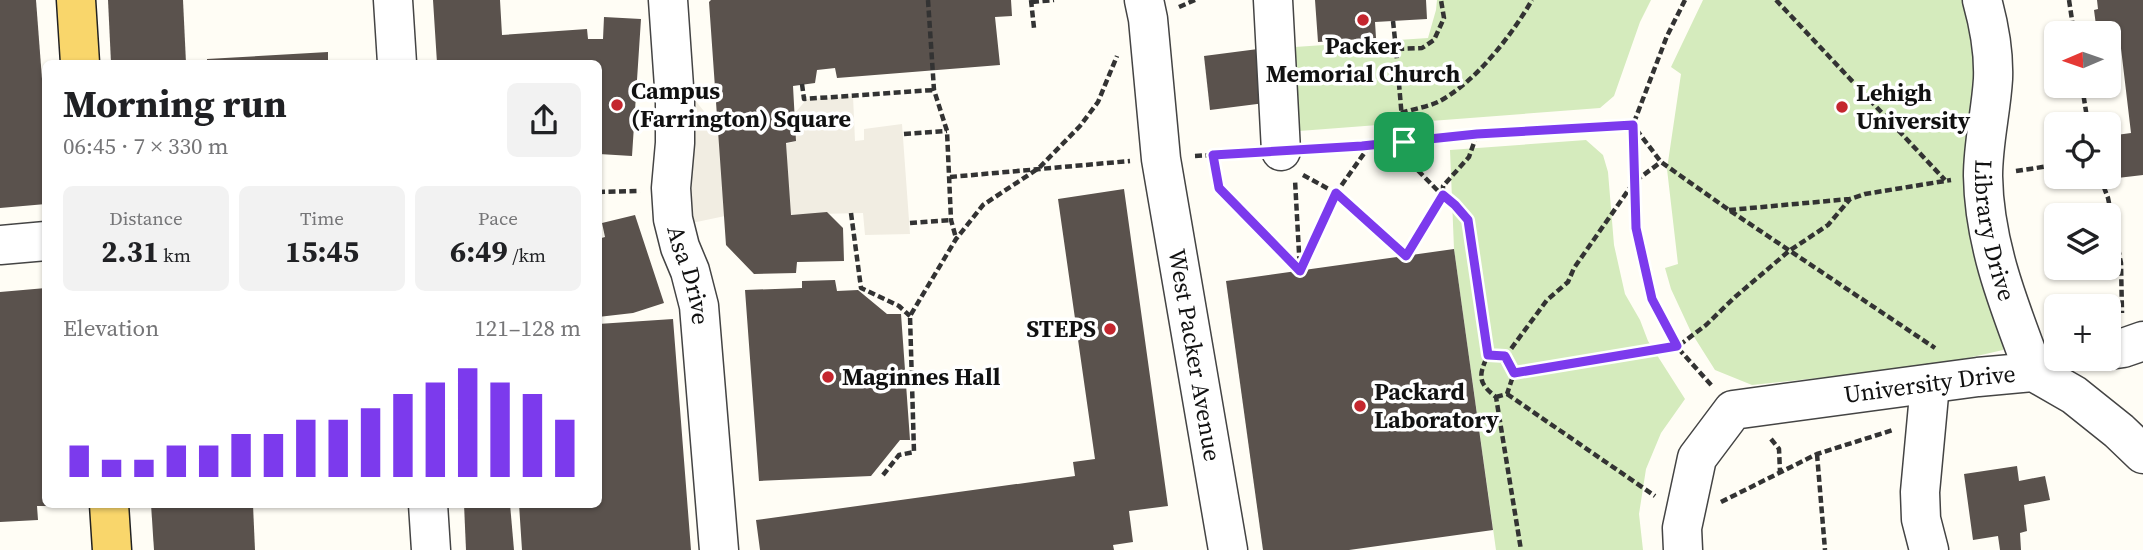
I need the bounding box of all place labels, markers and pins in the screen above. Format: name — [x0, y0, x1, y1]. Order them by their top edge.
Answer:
marker: Packer Memorial Church — [1355, 12, 1371, 28]
place label: Packer Memorial Church — [1266, 29, 1460, 90]
place label: Campus (Farrington) Square — [631, 74, 851, 135]
place label: Lehigh University — [1856, 76, 1971, 137]
marker: Campus (Farrington) Square — [609, 97, 625, 113]
marker: Lehigh University — [1834, 99, 1850, 115]
pin — [1374, 112, 1434, 172]
place label: STEPS — [1026, 312, 1096, 345]
marker: STEPS — [1102, 321, 1118, 337]
place label: Maginnes Hall — [842, 360, 1001, 393]
marker: Maginnes Hall — [820, 369, 836, 385]
place label: Packard Laboratory — [1374, 375, 1499, 436]
marker: Packard Laboratory — [1352, 398, 1368, 414]

